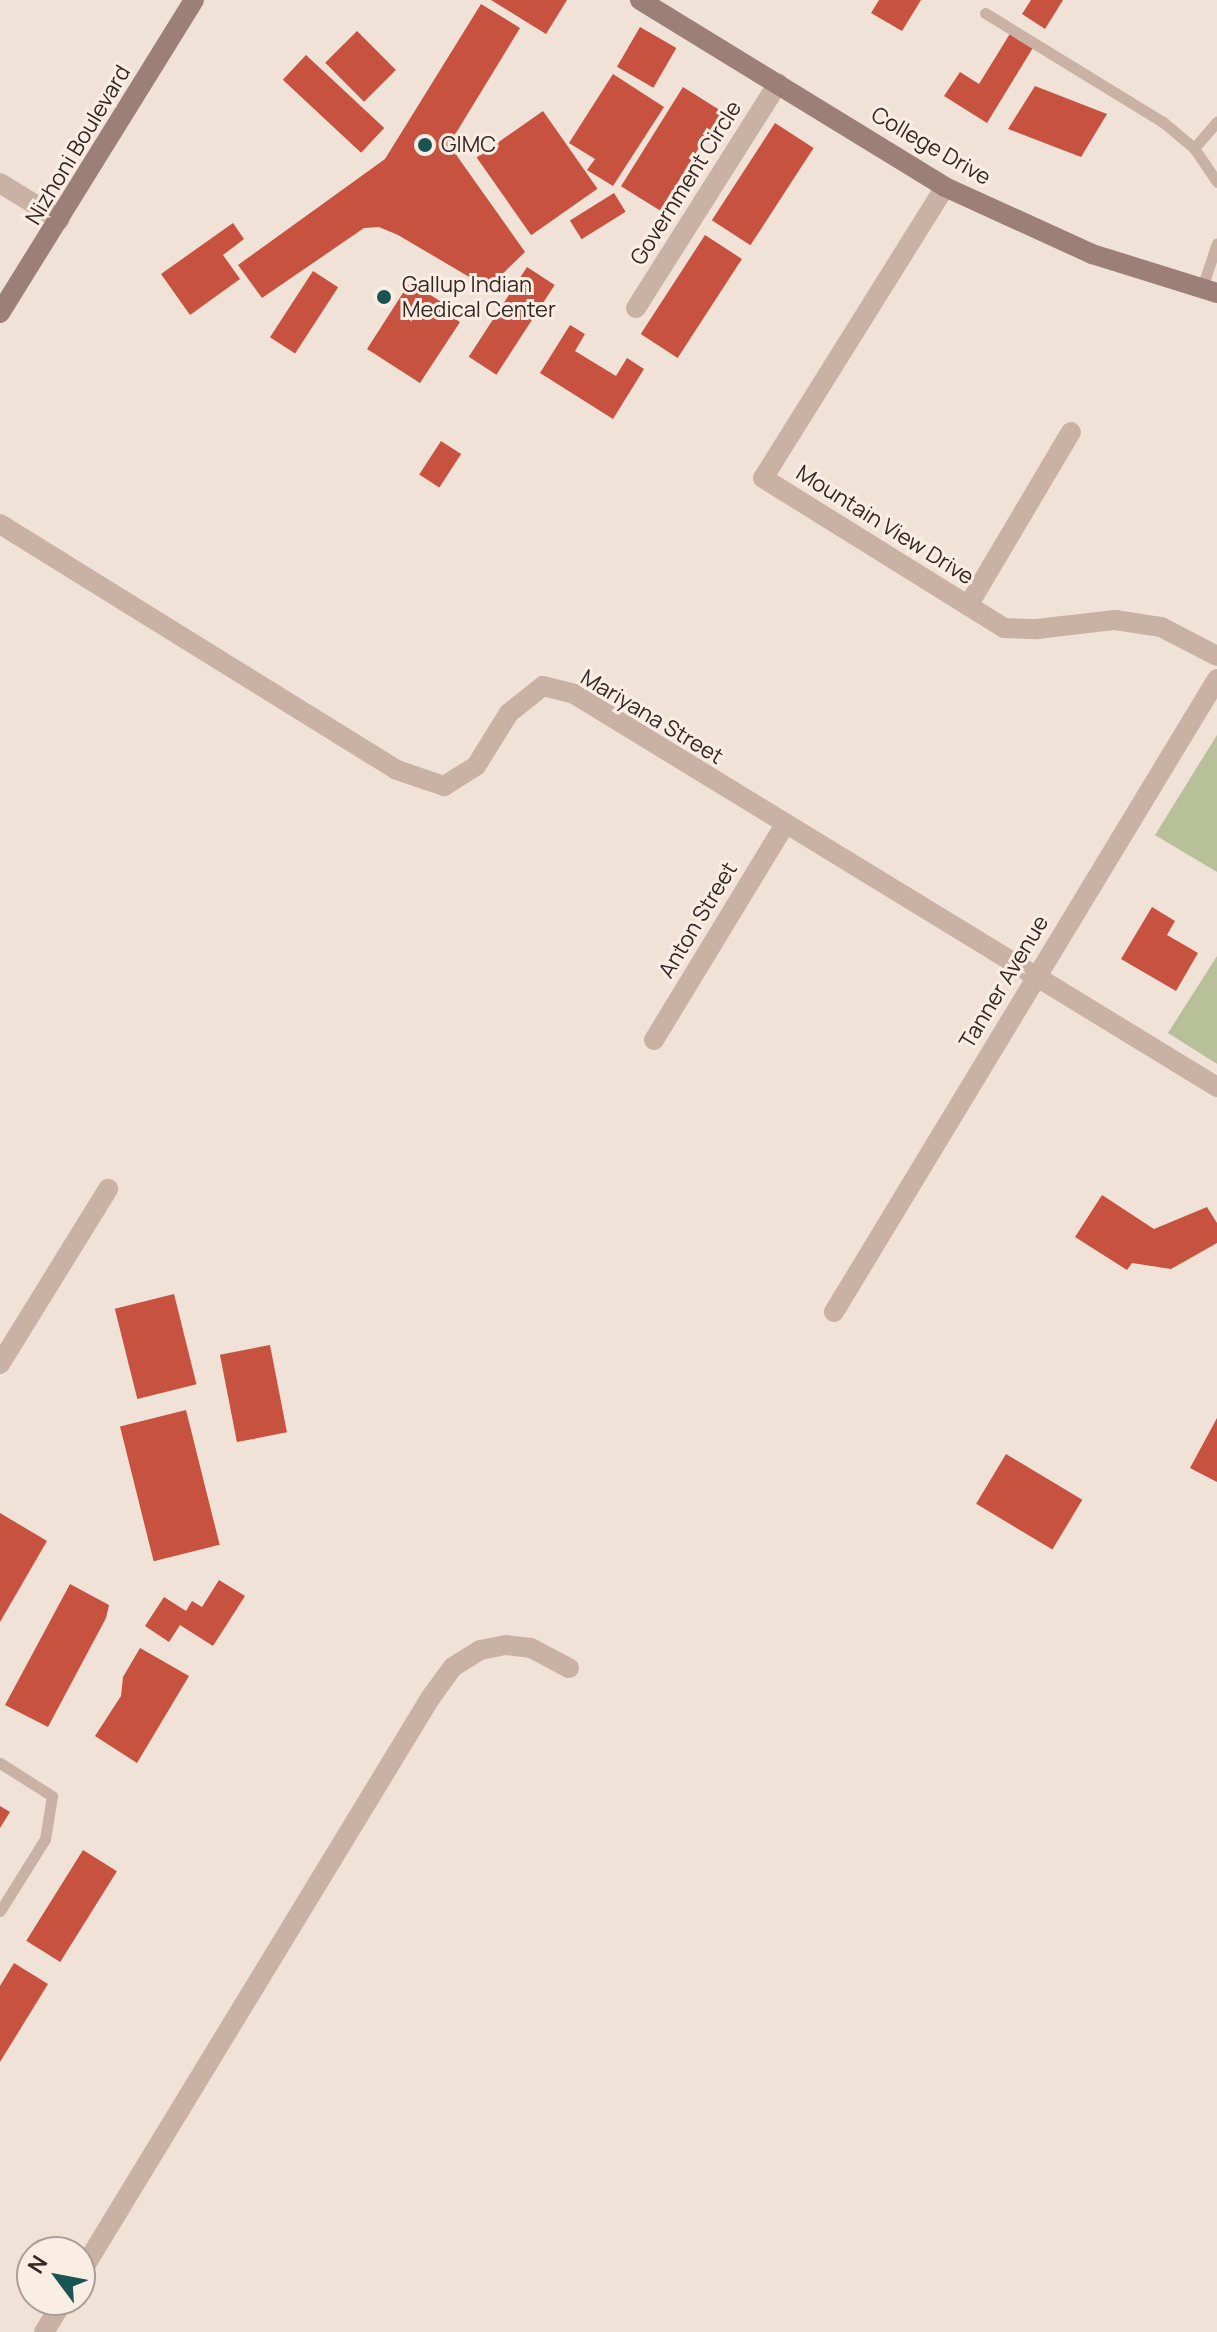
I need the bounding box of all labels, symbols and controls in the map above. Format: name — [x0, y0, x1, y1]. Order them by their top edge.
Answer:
street label: Nizhoni Boulevard — [20, 61, 136, 229]
street label: Government Circle — [625, 96, 747, 270]
street label: College Drive — [867, 101, 995, 191]
place label: GIMC — [441, 132, 496, 158]
marker: GIMC — [416, 136, 434, 154]
place label: Gallup Indian Medical Center — [402, 271, 556, 322]
marker: Gallup Indian Medical Center — [373, 286, 395, 308]
street label: Mountain View Drive — [791, 460, 979, 590]
street label: Mariyana Street — [576, 664, 728, 770]
street label: Anton Street — [653, 857, 743, 983]
street label: Tanner Avenue — [954, 911, 1054, 1053]
north arrow — [16, 2236, 96, 2316]
text: N — [20, 2250, 54, 2279]

